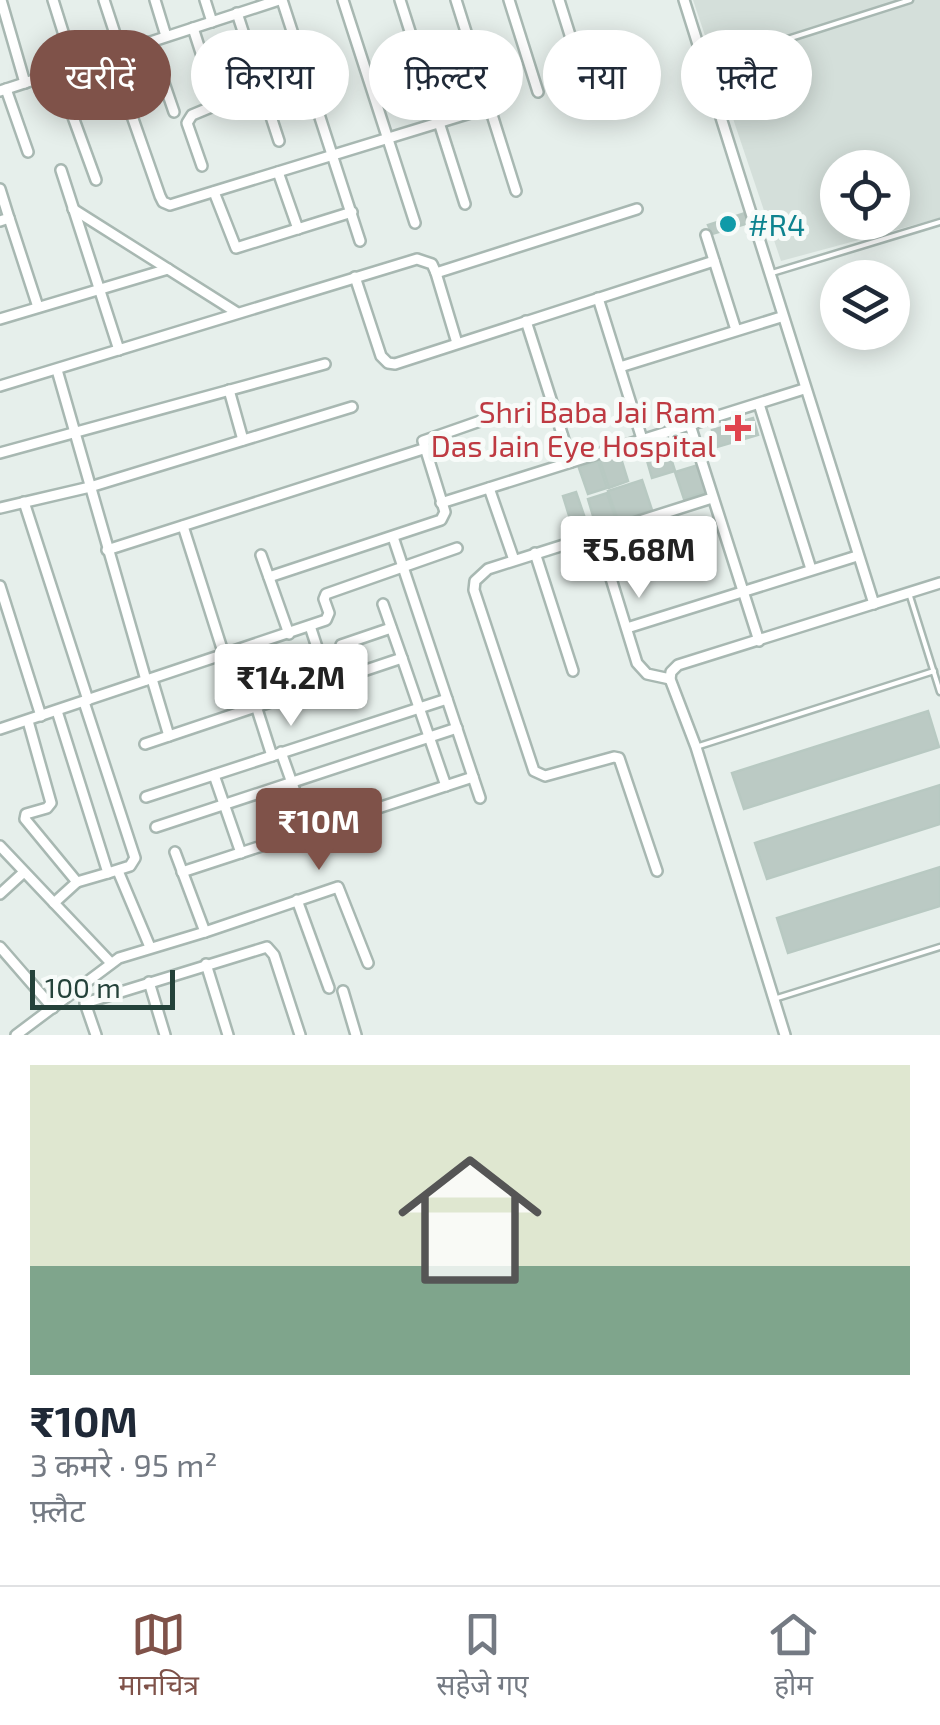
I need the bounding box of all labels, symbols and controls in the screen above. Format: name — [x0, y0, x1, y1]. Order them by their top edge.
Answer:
chip: खरीदें — [30, 30, 171, 120]
chip: किराया — [191, 30, 349, 120]
chip: फ़िल्टर — [369, 30, 523, 120]
chip: नया — [543, 30, 661, 120]
chip: फ़्लैट — [681, 30, 812, 120]
map controls — [820, 150, 910, 350]
button: locate — [820, 150, 910, 240]
place label: #R4 — [748, 206, 805, 242]
marker: #R4 — [717, 213, 739, 235]
button: layers — [820, 260, 910, 350]
place label: Shri Baba Jai Ram Das Jain Eye Hospital — [431, 393, 716, 463]
marker: Shri Baba Jai Ram Das Jain Eye Hospital — [725, 415, 751, 441]
pin: ₹5.68M — [558, 516, 720, 601]
text: ₹5.68M — [583, 529, 695, 567]
pin: ₹14.2M — [210, 644, 372, 729]
text: ₹14.2M — [237, 657, 345, 695]
pin: ₹10M — [260, 788, 378, 873]
text: ₹10M — [278, 801, 360, 839]
scale bar — [30, 965, 175, 1010]
text: 100 m — [45, 970, 121, 1004]
icon: home — [380, 1130, 560, 1310]
text: ₹10M — [30, 1395, 138, 1445]
text: 3 कमरे · 95 m² — [30, 1445, 217, 1483]
text: फ़्लैट — [30, 1490, 85, 1528]
tab: मानचित्र — [119, 1607, 199, 1706]
tab: सहेजे गए — [436, 1607, 529, 1706]
tab: होम — [766, 1607, 821, 1706]

